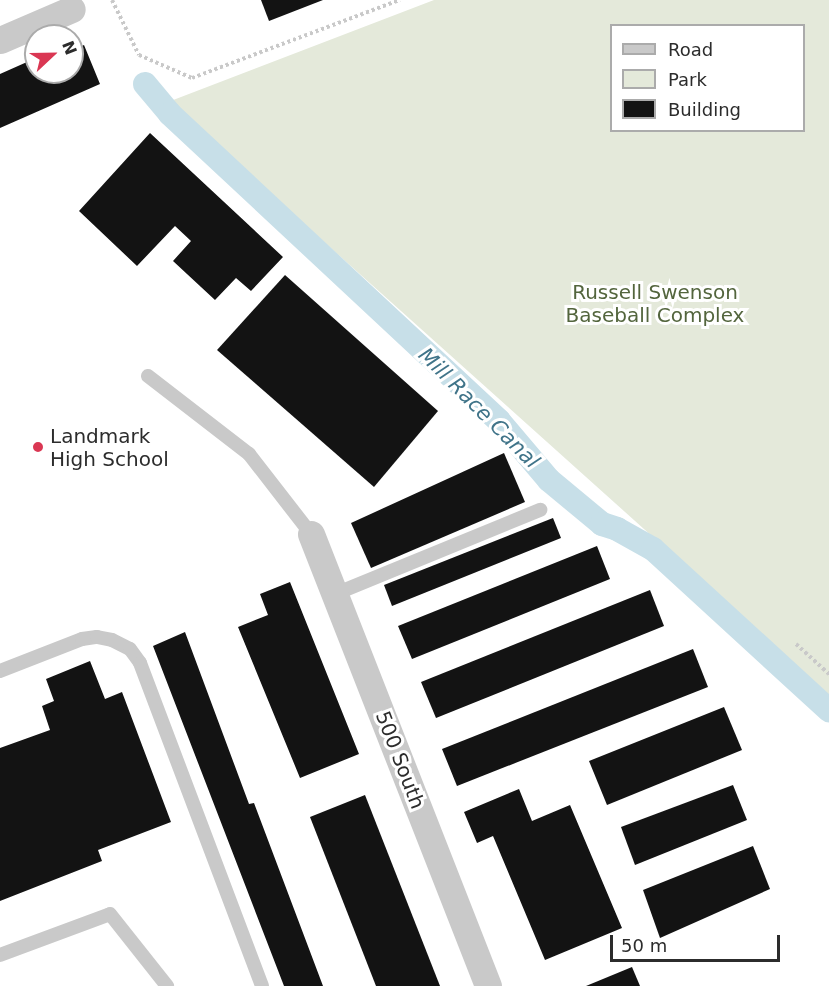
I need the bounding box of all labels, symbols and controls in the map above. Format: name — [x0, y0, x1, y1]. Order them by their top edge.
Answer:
north arrow — [24, 24, 84, 84]
legend — [610, 24, 805, 132]
text: N — [58, 38, 81, 58]
text: Road — [668, 39, 713, 60]
text: Park — [668, 69, 707, 90]
text: Building — [668, 99, 741, 120]
park label: Russell Swenson Baseball Complex — [566, 281, 744, 328]
water label: Mill Race Canal — [413, 342, 545, 474]
place label: Landmark High School — [50, 424, 169, 471]
marker: Landmark High School — [31, 440, 45, 454]
street label: 500 South — [370, 708, 430, 812]
scale bar — [613, 923, 782, 961]
text: 50 m — [621, 935, 667, 956]

